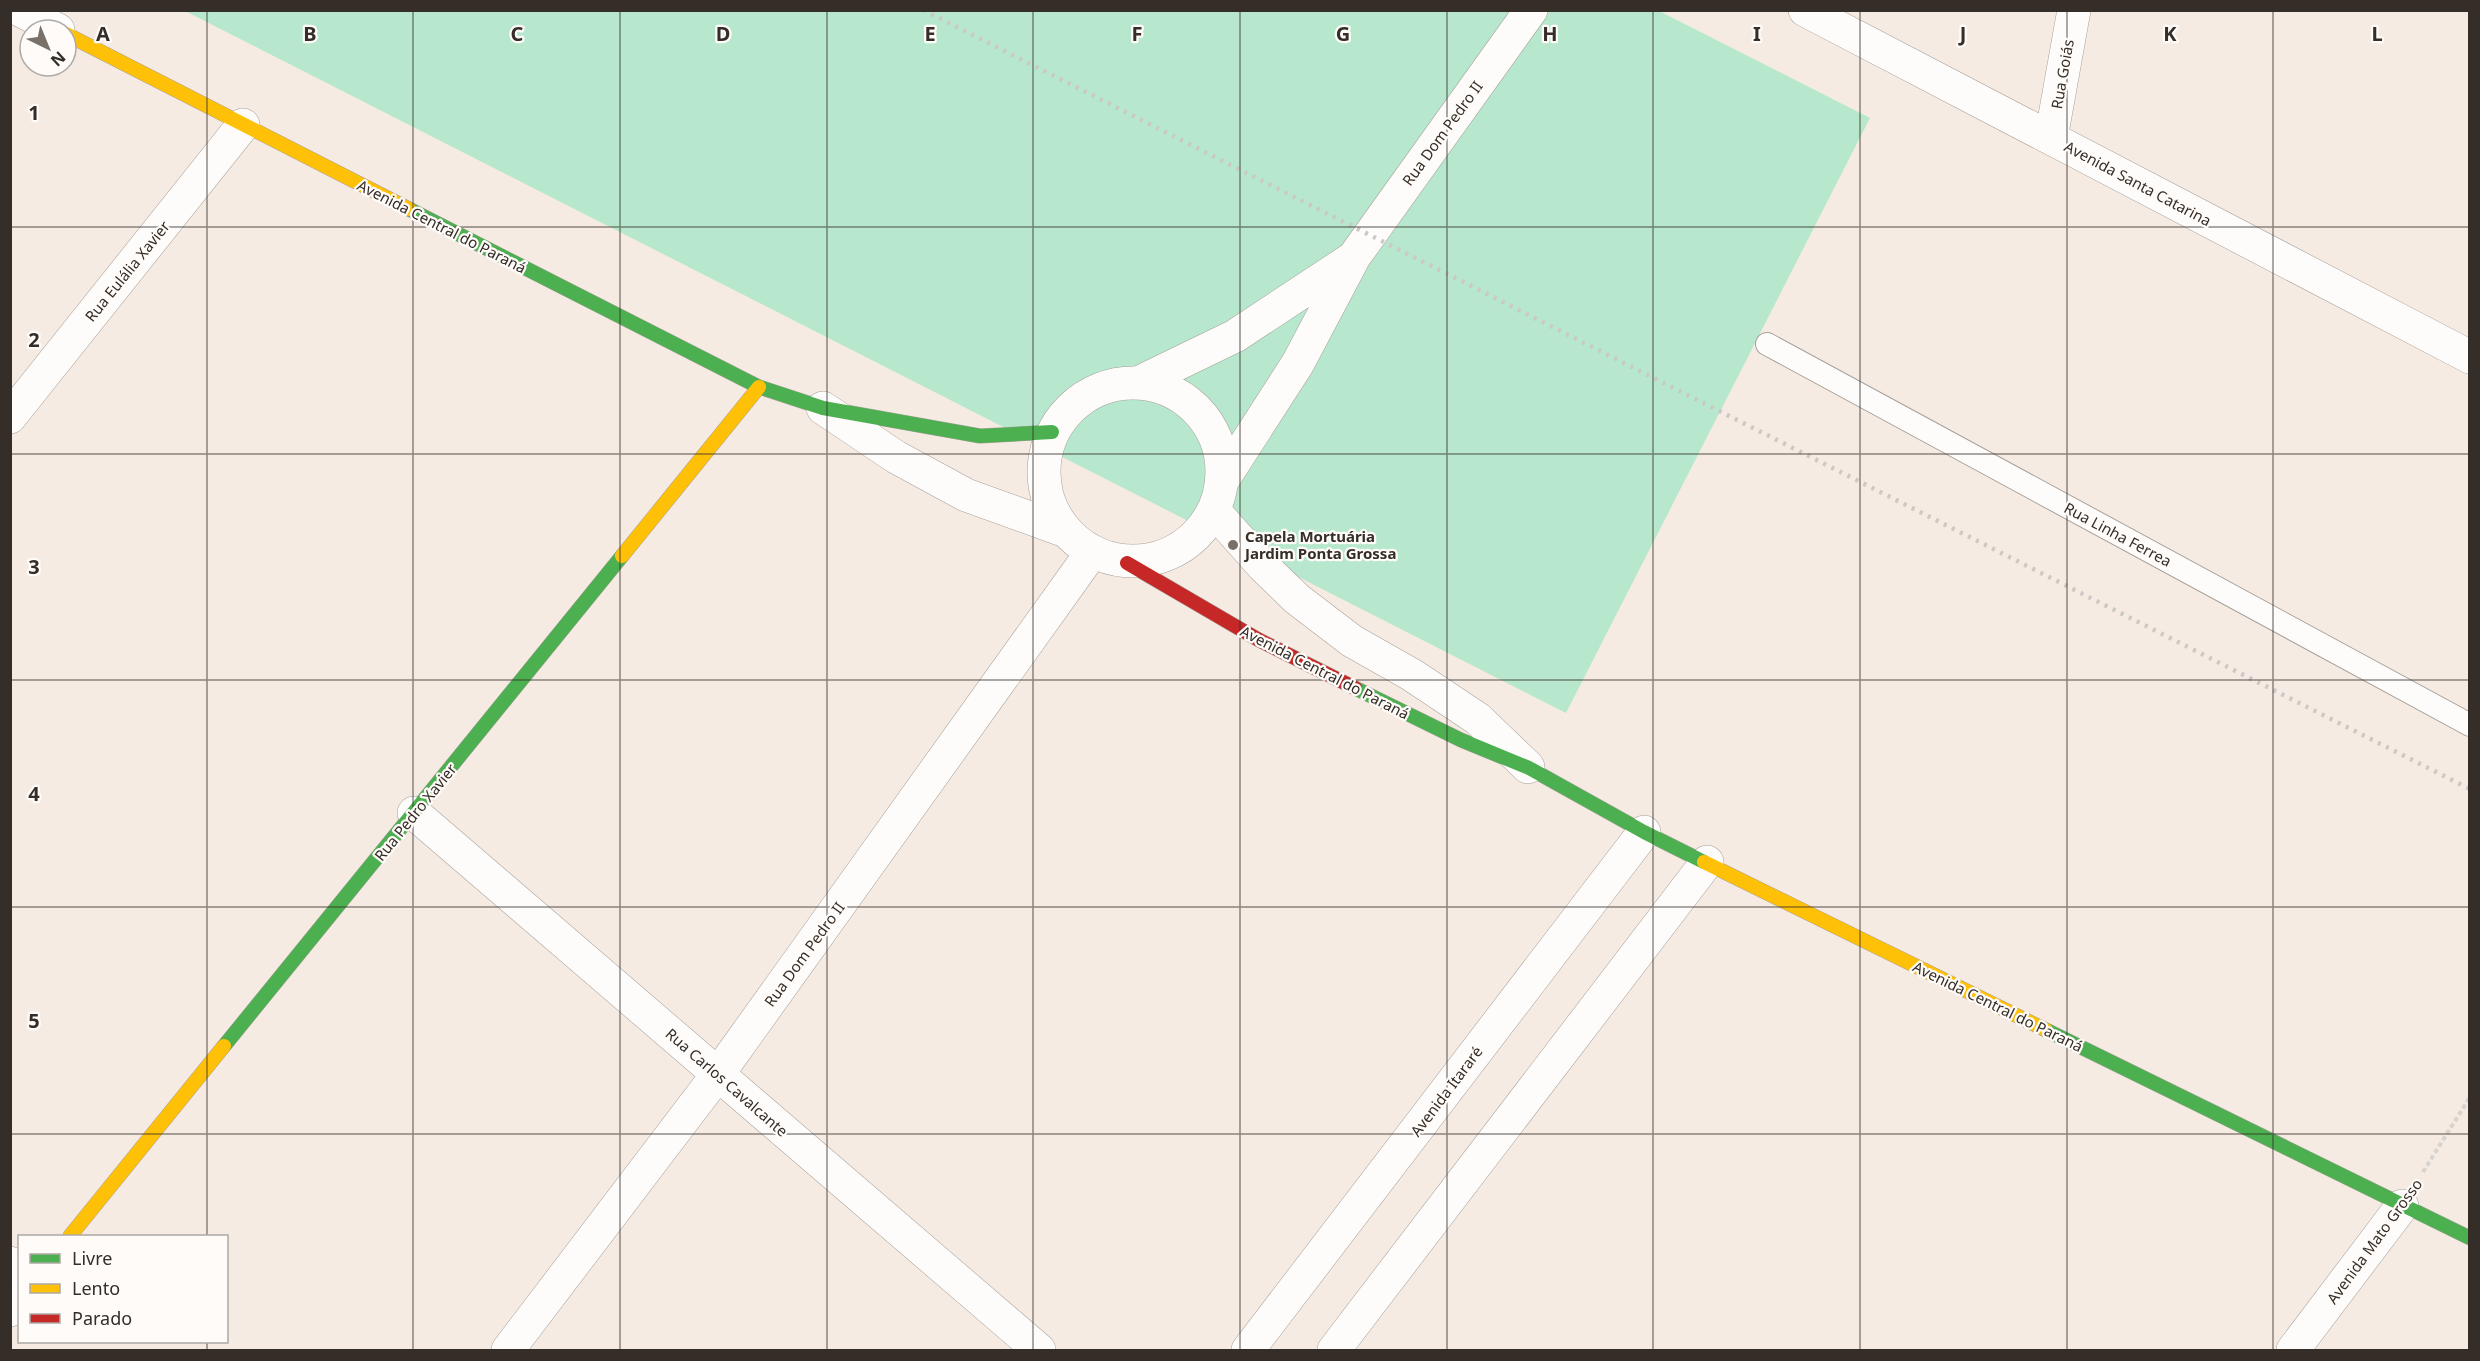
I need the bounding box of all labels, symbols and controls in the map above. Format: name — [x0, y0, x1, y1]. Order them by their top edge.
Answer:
north arrow — [18, 18, 78, 78]
text: A — [96, 20, 110, 47]
text: B — [303, 20, 317, 47]
text: C — [511, 20, 524, 47]
text: D — [716, 20, 730, 47]
text: E — [924, 20, 936, 47]
text: F — [1132, 20, 1142, 47]
text: G — [1336, 20, 1350, 47]
text: H — [1542, 20, 1558, 47]
text: I — [1753, 20, 1761, 47]
text: J — [1958, 20, 1966, 47]
text: K — [2163, 20, 2177, 47]
text: L — [2371, 20, 2383, 47]
street label: Rua Goiás — [2046, 38, 2078, 110]
text: N — [46, 46, 70, 71]
street label: Rua Dom Pedro II — [1397, 77, 1487, 189]
text: 1 — [28, 99, 40, 126]
street label: Avenida Santa Catarina — [2061, 136, 2215, 230]
street label: Avenida Central do Paraná — [354, 175, 530, 277]
street label: Rua Eulália Xavier — [80, 216, 174, 326]
text: 2 — [28, 326, 40, 353]
street label: Rua Linha Ferrea — [2061, 497, 2175, 571]
place label: Capela Mortuária Jardim Ponta Grossa — [1243, 526, 1396, 563]
marker: Capela Mortuária Jardim Ponta Grossa — [1226, 538, 1240, 552]
text: 3 — [28, 553, 40, 580]
street label: Avenida Central do Paraná — [1237, 621, 1413, 723]
street label: Rua Pedro Xavier — [369, 759, 461, 865]
text: 4 — [28, 780, 40, 807]
street label: Rua Dom Pedro II — [759, 898, 849, 1010]
street label: Avenida Central do Paraná — [1910, 956, 2086, 1056]
text: 5 — [28, 1007, 40, 1034]
street label: Rua Carlos Cavalcante — [662, 1023, 792, 1141]
street label: Avenida Itararé — [1406, 1042, 1486, 1140]
street label: Avenida Mato Grosso — [2322, 1174, 2426, 1308]
legend — [18, 1235, 228, 1343]
text: Livre — [72, 1246, 112, 1270]
text: Lento — [72, 1276, 120, 1300]
text: Parado — [72, 1306, 132, 1330]

